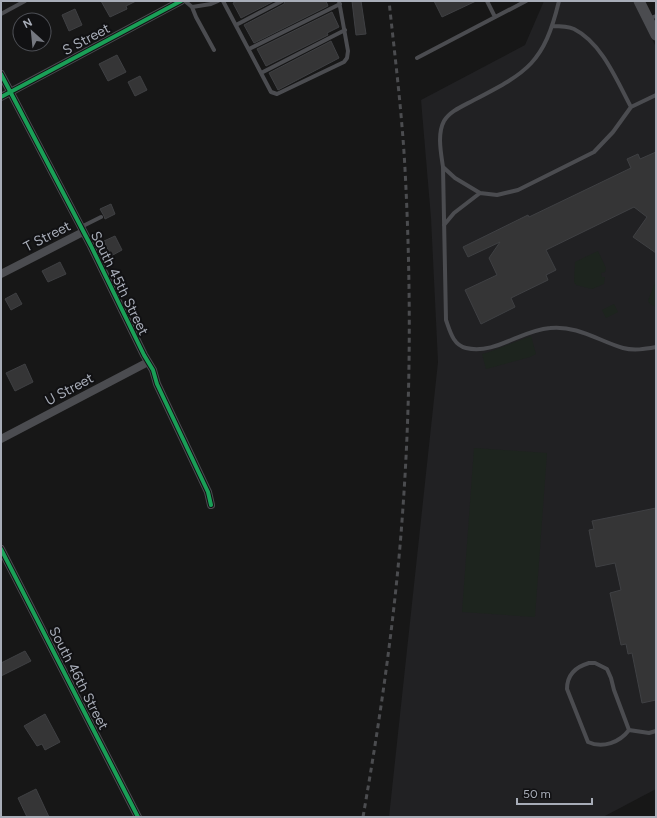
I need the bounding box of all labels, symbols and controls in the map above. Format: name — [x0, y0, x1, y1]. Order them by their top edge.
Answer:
north arrow — [12, 12, 52, 52]
text: N — [21, 16, 34, 31]
street label: S Street — [60, 20, 113, 59]
street label: T Street — [21, 217, 74, 255]
street label: South 45th Street — [87, 228, 152, 338]
street label: U Street — [42, 370, 96, 409]
street label: South 46th Street — [45, 624, 112, 733]
scale bar — [517, 780, 592, 806]
text: 50 m — [523, 787, 551, 801]

